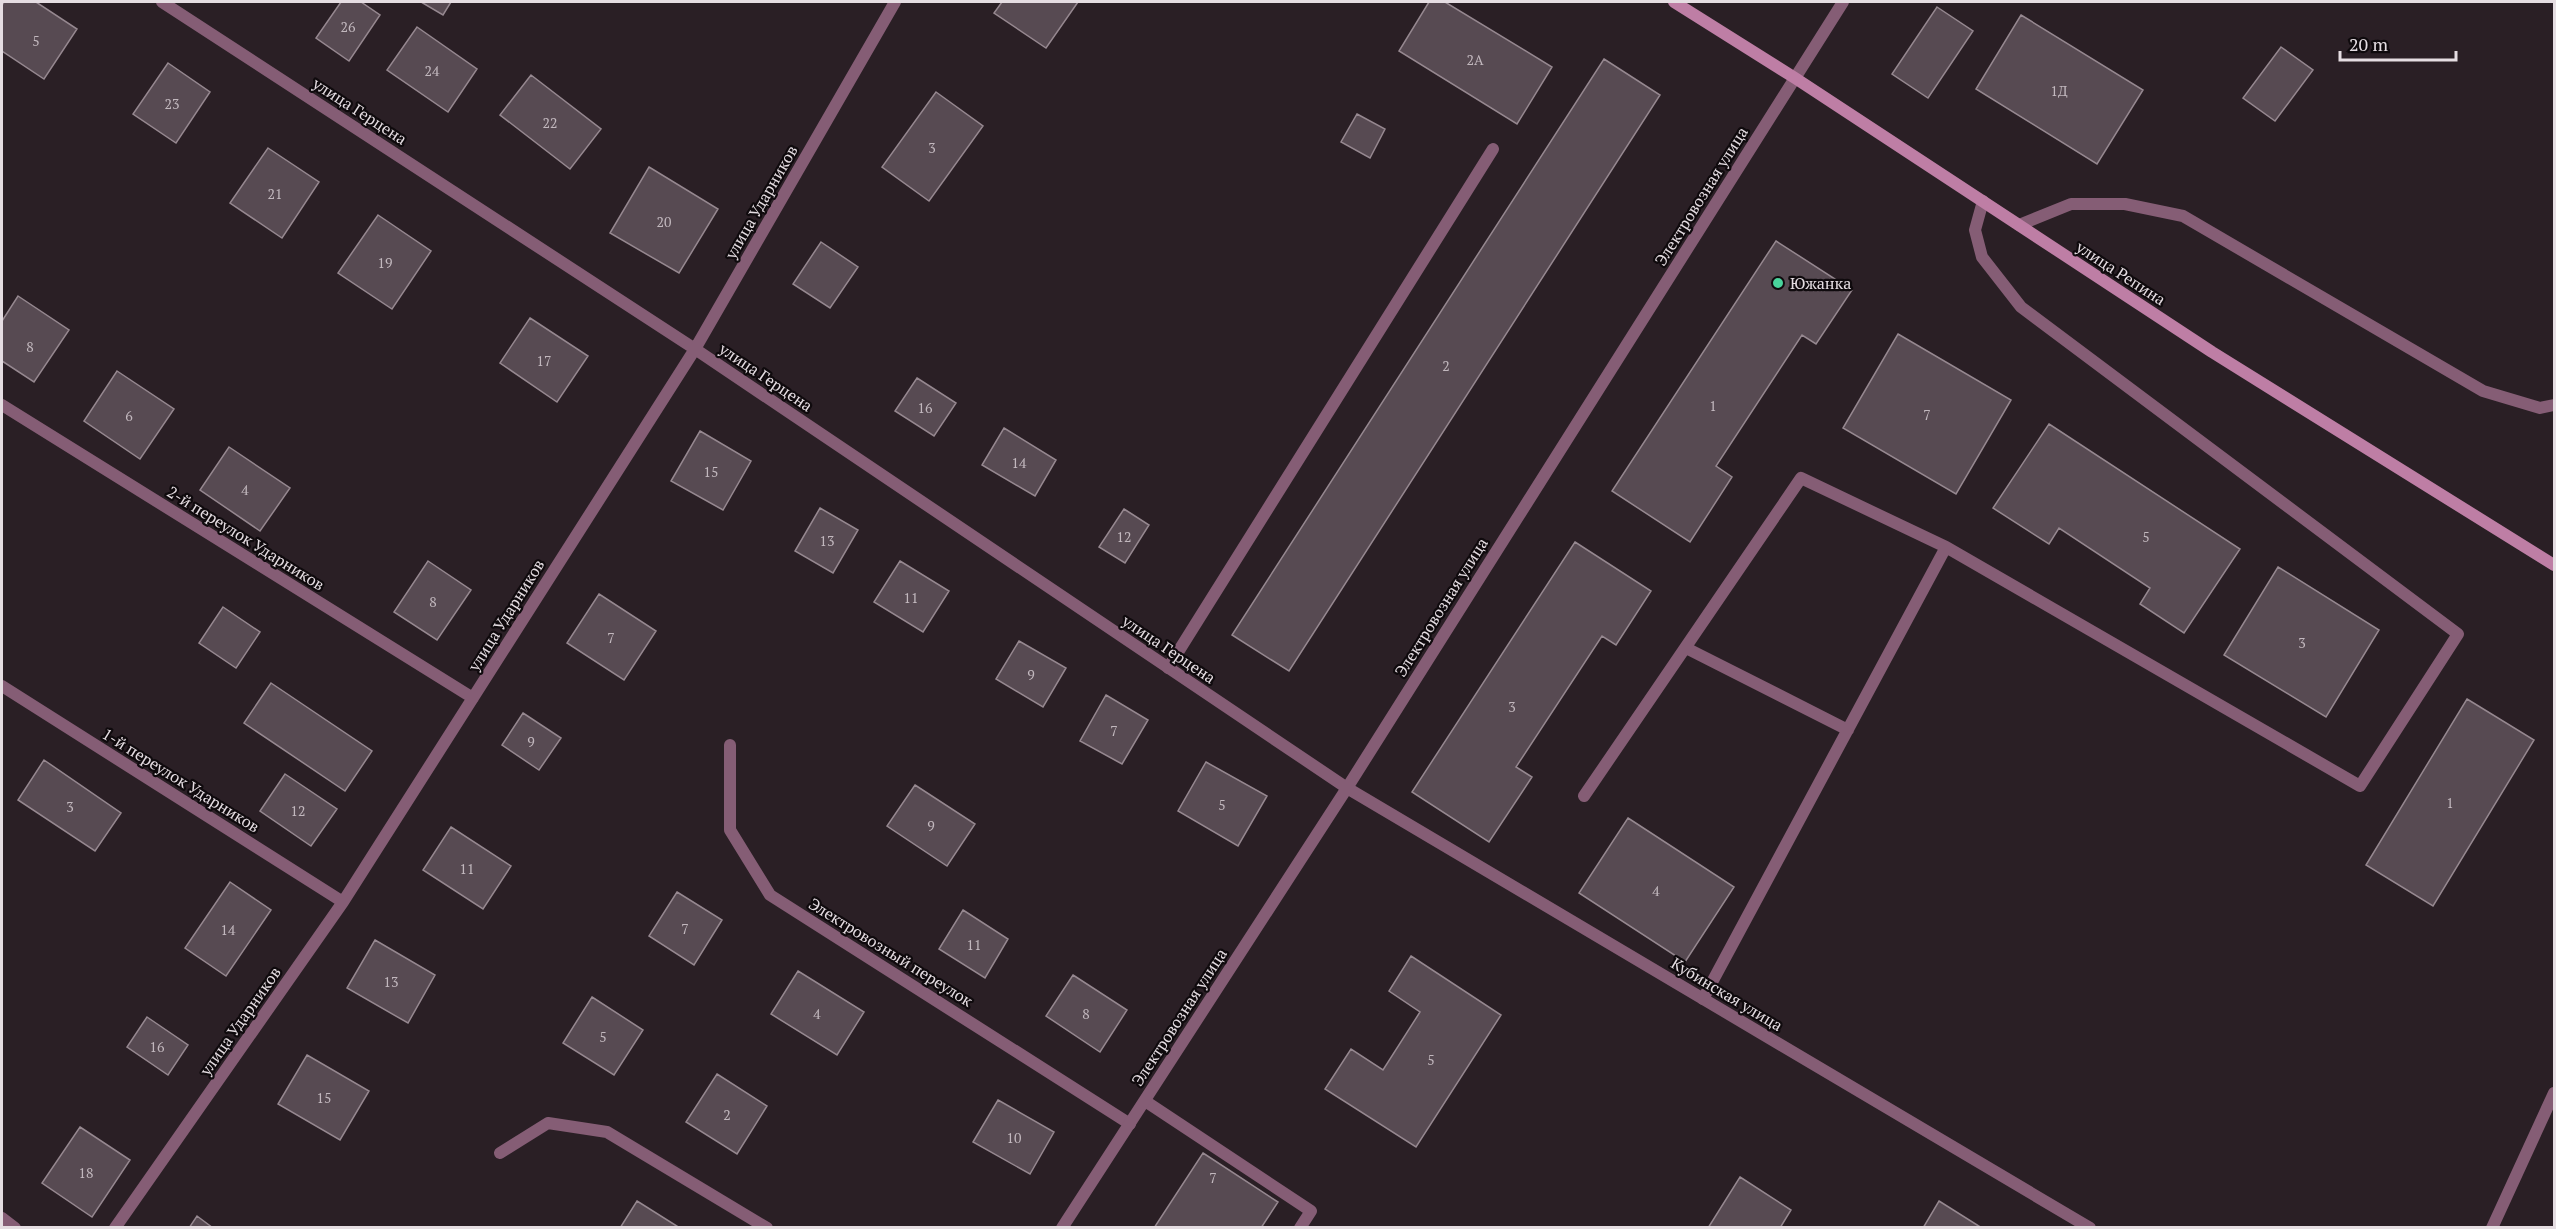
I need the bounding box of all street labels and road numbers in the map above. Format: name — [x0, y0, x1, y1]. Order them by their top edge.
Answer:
street label: улица Герцена — [308, 72, 411, 150]
street label: Электровозная улица — [1649, 122, 1753, 270]
street label: улица Ударников — [719, 141, 803, 264]
street label: улица Репина — [2071, 235, 2170, 310]
street label: улица Герцена — [714, 337, 817, 416]
street label: 2-й переулок Ударников — [163, 481, 329, 595]
street label: Электровозная улица — [1389, 533, 1493, 681]
street label: улица Ударников — [462, 555, 549, 676]
street label: улица Герцена — [1117, 609, 1220, 688]
street label: 1-й переулок Ударников — [98, 723, 264, 837]
street label: Электровозный переулок — [805, 892, 977, 1012]
street label: Электровозная улица — [1126, 944, 1232, 1090]
street label: Кубинская улица — [1667, 952, 1787, 1036]
street label: улица Ударников — [194, 962, 286, 1081]

